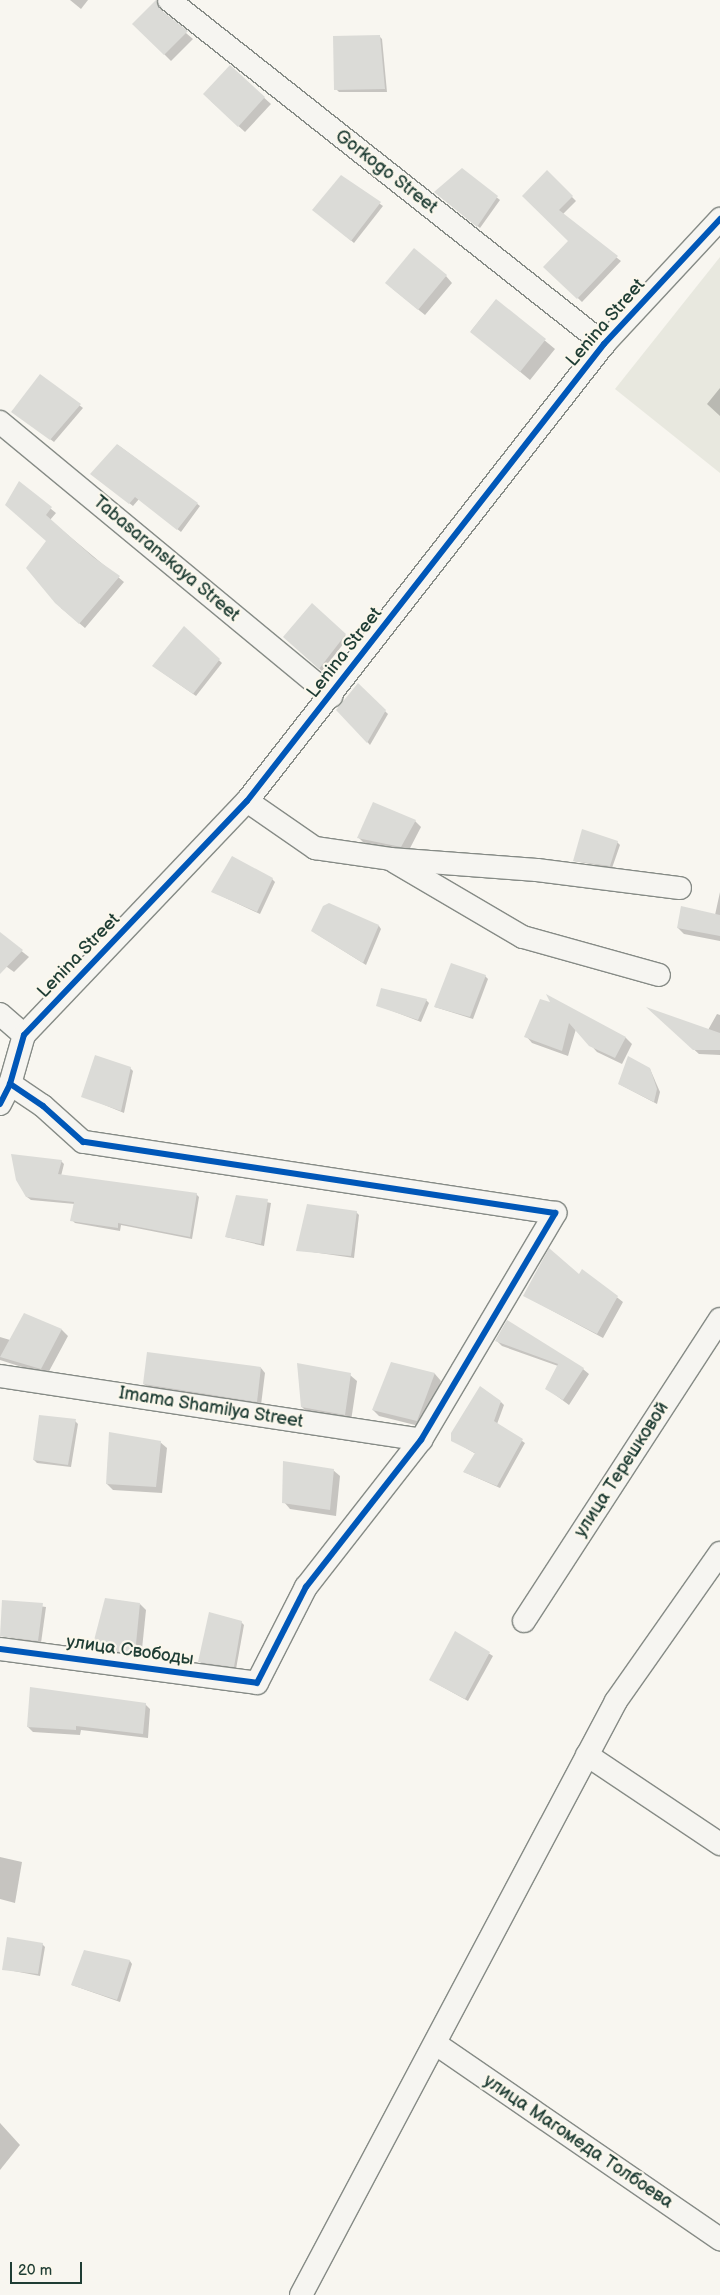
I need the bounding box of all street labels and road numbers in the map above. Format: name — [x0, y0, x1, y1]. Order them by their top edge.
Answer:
street label: Gorkogo Street — [331, 125, 441, 219]
street label: Lenina Street — [562, 275, 650, 371]
street label: Tabasaranskaya Street — [88, 491, 244, 627]
street label: Lenina Street — [303, 603, 387, 703]
street label: Lenina Street — [33, 909, 125, 1003]
street label: Imama Shamilya Street — [117, 1383, 305, 1433]
street label: улица Терешковой — [570, 1398, 674, 1542]
street label: улица Свободы — [65, 1631, 195, 1671]
street label: улица Магомеда Толбоева — [479, 2070, 677, 2214]

